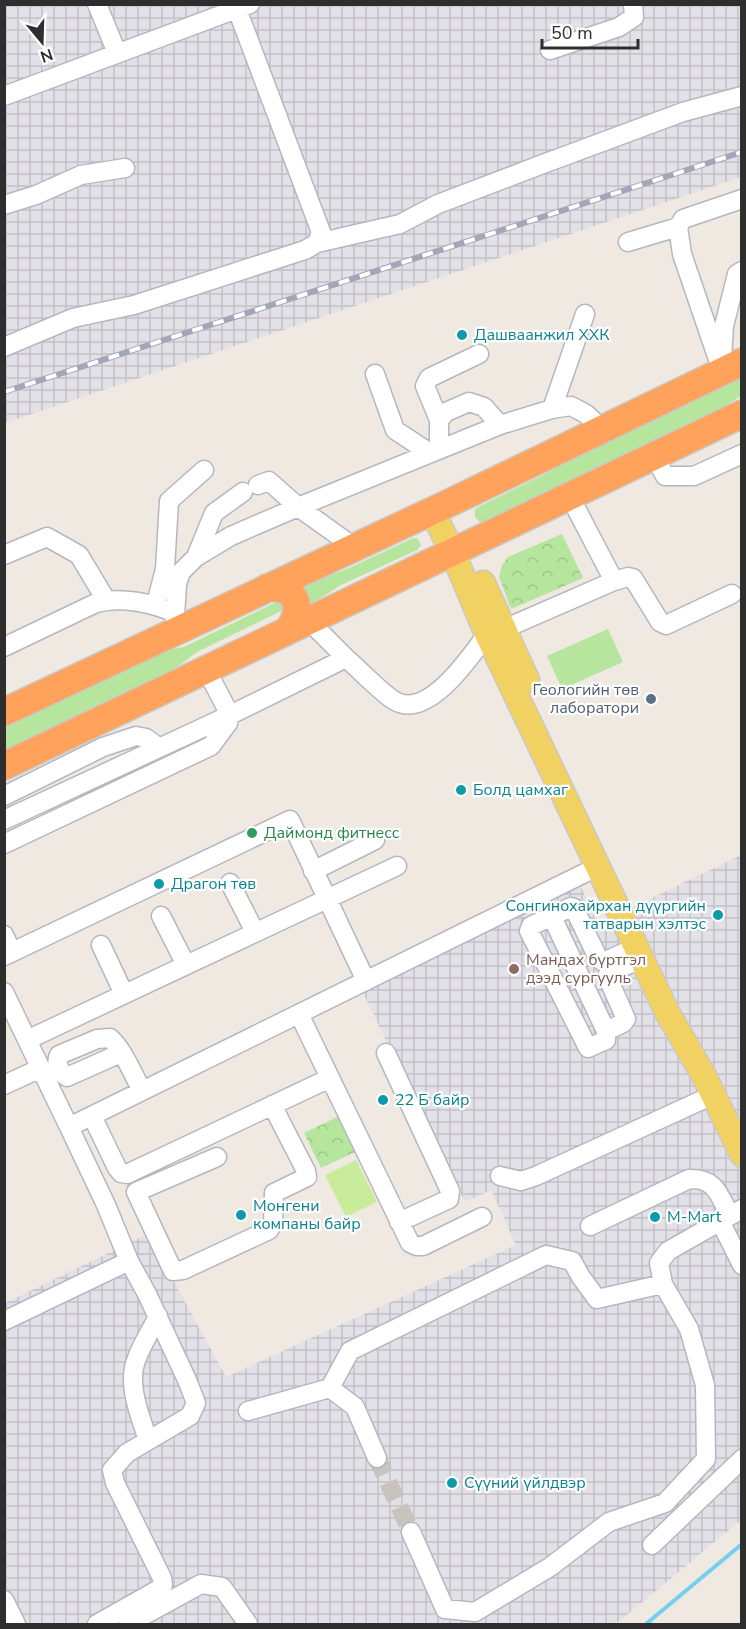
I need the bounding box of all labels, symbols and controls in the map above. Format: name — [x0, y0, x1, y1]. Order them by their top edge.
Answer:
north arrow — [12, 12, 72, 72]
scale bar — [542, 12, 638, 50]
text: 50 m — [551, 21, 593, 45]
text: N — [37, 43, 56, 68]
place label: Дашваанжил ХХК — [474, 324, 610, 346]
marker: Дашваанжил ХХК — [455, 328, 469, 342]
place label: Геологийн төв лаборатори — [532, 679, 639, 719]
marker: Геологийн төв лаборатори — [644, 692, 658, 706]
place label: Болд цамхаг — [473, 779, 568, 801]
marker: Болд цамхаг — [454, 783, 468, 797]
place label: Даймонд фитнесс — [264, 822, 400, 844]
marker: Даймонд фитнесс — [245, 826, 259, 840]
place label: Драгон төв — [171, 873, 256, 895]
marker: Драгон төв — [152, 877, 166, 891]
place label: Сонгинохайрхан дүүргийн татварын хэлтэс — [505, 895, 706, 935]
marker: Сонгинохайрхан дүүргийн татварын хэлтэс — [711, 908, 725, 922]
place label: Мандах бүртгэл дээд сургууль — [526, 949, 646, 989]
marker: Мандах бүртгэл дээд сургууль — [507, 962, 521, 976]
place label: 22 Б байр — [395, 1089, 470, 1111]
marker: 22 Б байр — [376, 1093, 390, 1107]
place label: Монгени компаны байр — [253, 1195, 361, 1235]
place label: M-Mart — [667, 1206, 722, 1228]
marker: Монгени компаны байр — [234, 1208, 248, 1222]
marker: M-Mart — [648, 1210, 662, 1224]
place label: Сүүний үйлдвэр — [464, 1472, 586, 1494]
marker: Сүүний үйлдвэр — [445, 1476, 459, 1490]

